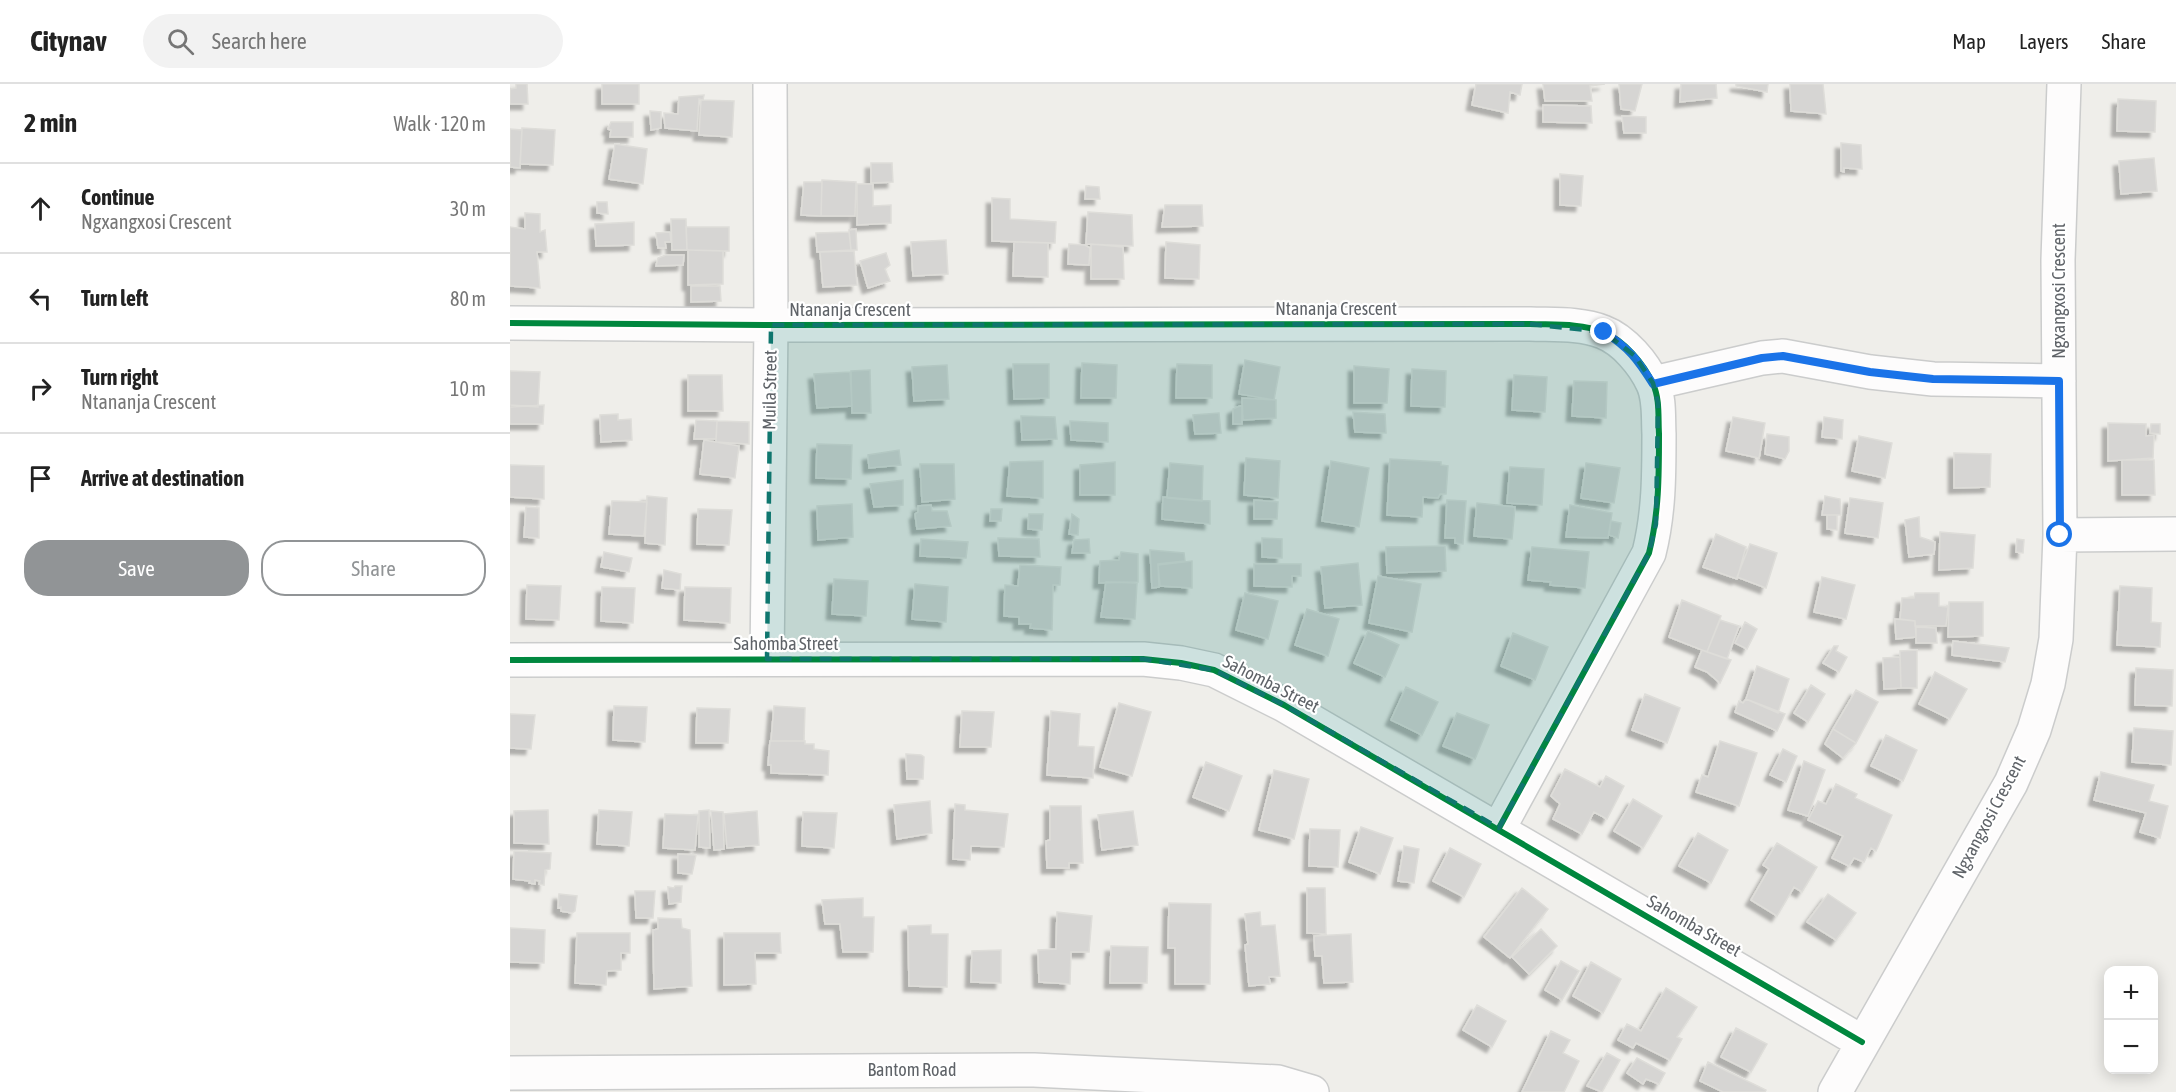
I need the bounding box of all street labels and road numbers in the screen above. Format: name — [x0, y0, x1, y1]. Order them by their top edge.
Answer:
street label: Ngxangxosi Crescent — [2048, 223, 2069, 359]
street label: Ntananja Crescent — [1275, 298, 1397, 319]
street label: Ntananja Crescent — [789, 299, 911, 320]
street label: Muila Street — [758, 350, 781, 430]
street label: Sahomba Street — [734, 633, 838, 654]
street label: Sahomba Street — [1220, 650, 1323, 717]
street label: Ngxangxosi Crescent — [1947, 752, 2030, 882]
street label: Sahomba Street — [1644, 890, 1745, 961]
street label: Bantom Road — [868, 1059, 956, 1080]

